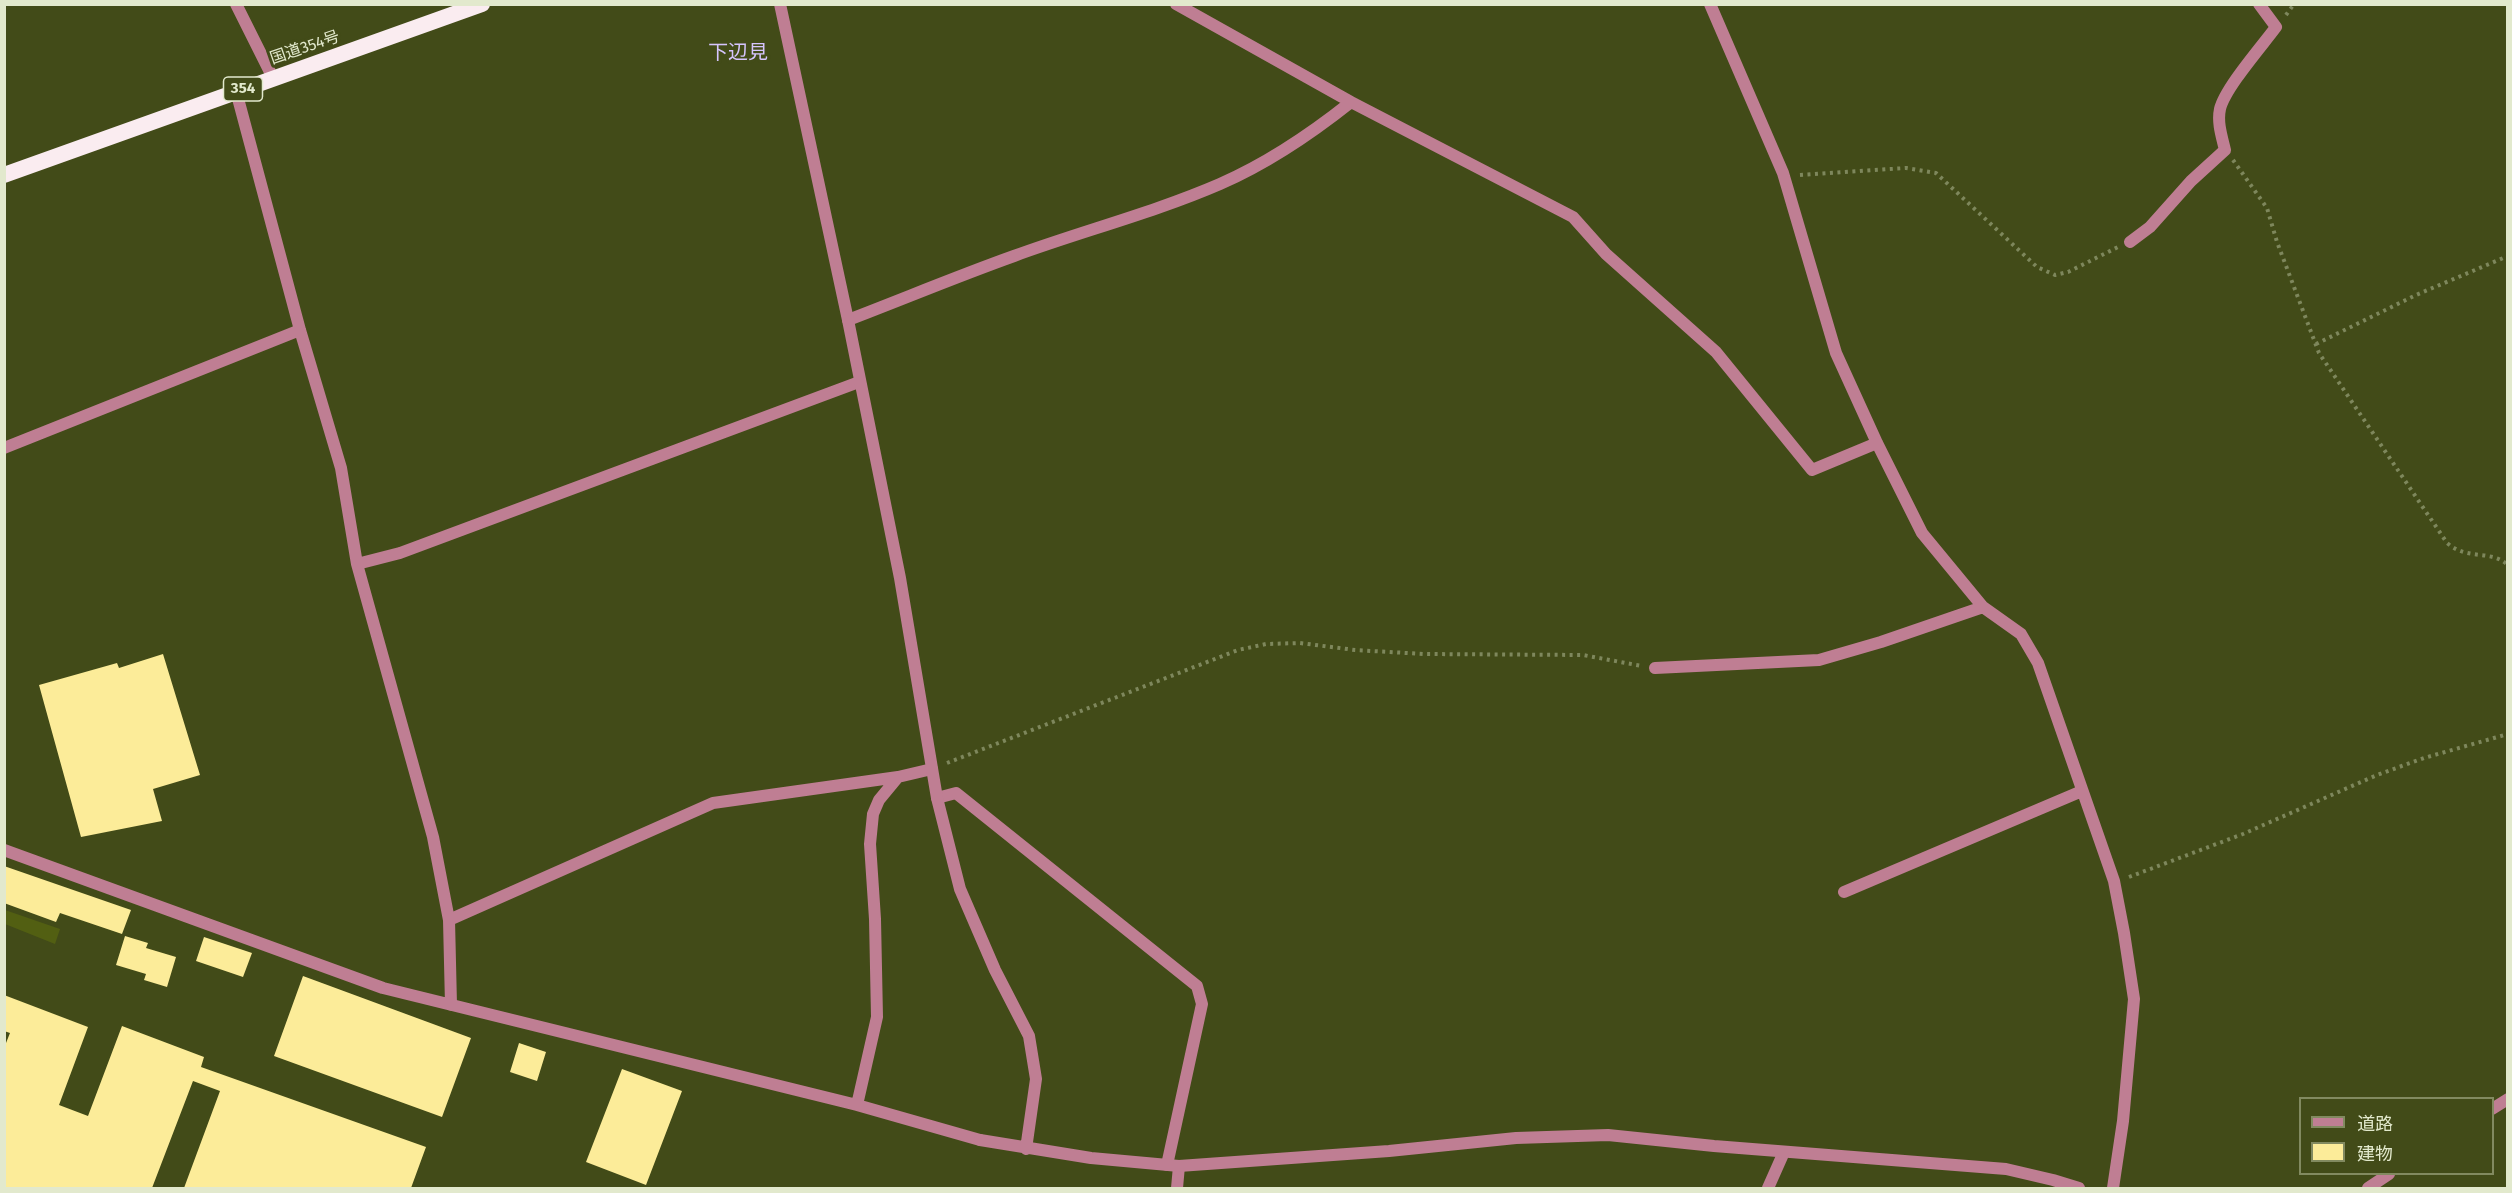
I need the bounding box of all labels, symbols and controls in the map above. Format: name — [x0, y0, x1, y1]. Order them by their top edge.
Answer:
street label: 国道354号 — [268, 27, 342, 69]
district label: 下辺見 — [708, 41, 768, 65]
road number: 354 — [224, 77, 262, 101]
legend — [2299, 1097, 2494, 1175]
text: 道路 — [2357, 1113, 2393, 1135]
text: 建物 — [2357, 1143, 2393, 1165]

